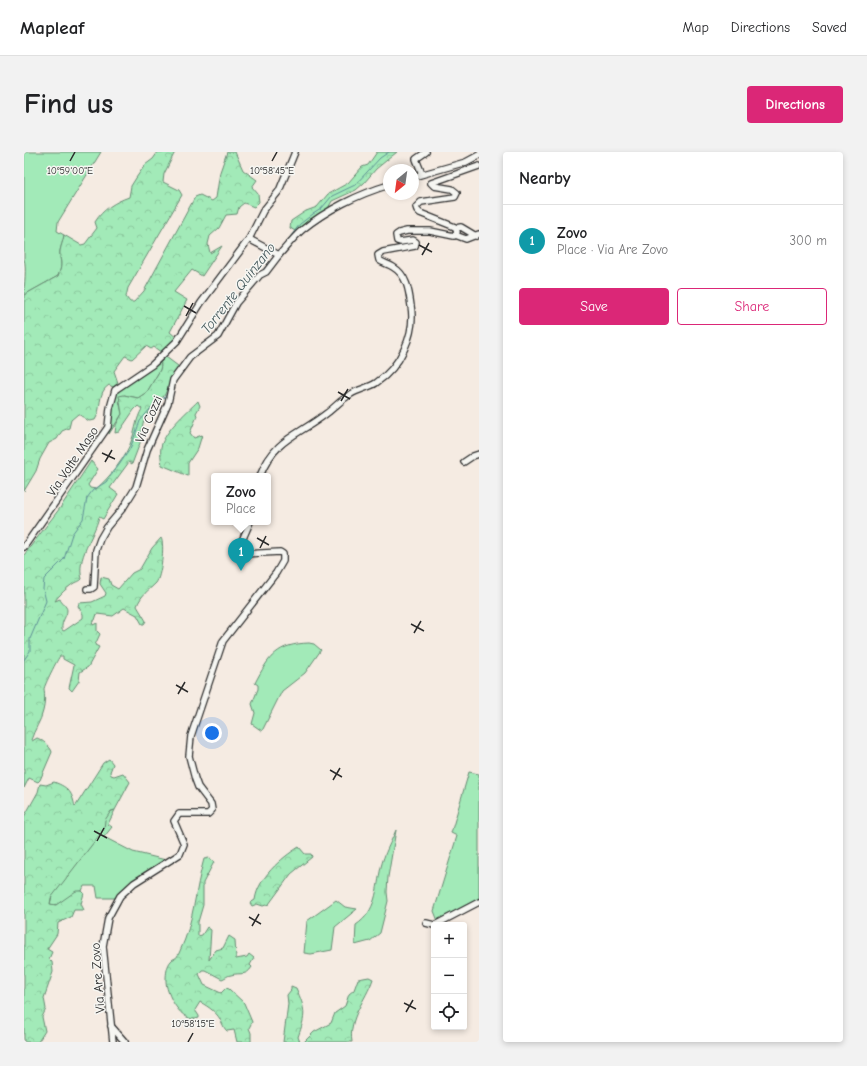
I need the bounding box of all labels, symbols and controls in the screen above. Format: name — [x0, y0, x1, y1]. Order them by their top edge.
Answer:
text: Mapleaf — [20, 17, 84, 39]
text: Map — [682, 19, 709, 36]
text: Directions — [731, 19, 790, 36]
text: Saved — [812, 19, 847, 36]
button: Directions — [747, 86, 843, 123]
text: Find us — [24, 88, 113, 120]
north arrow — [383, 164, 419, 200]
text: 10°59'00"E — [47, 165, 93, 177]
text: 10°58'45"E — [250, 165, 294, 177]
text: Nearby — [519, 169, 570, 188]
text: Zovo — [557, 224, 587, 242]
text: 1 — [529, 233, 535, 248]
text: 300 m — [789, 233, 827, 248]
water label: Torrente Quinzano — [197, 239, 279, 337]
text: Place · Via Are Zovo — [557, 242, 668, 257]
button: Save — [519, 288, 669, 325]
button: Share — [677, 288, 827, 325]
street label: Via Cozzi — [132, 393, 165, 445]
street label: Via Volte Maso — [44, 423, 101, 499]
popup — [211, 473, 271, 525]
text: Zovo — [226, 483, 256, 501]
text: Place — [226, 501, 256, 516]
pin: 1 — [228, 538, 254, 571]
your location — [202, 723, 222, 743]
map controls — [431, 922, 467, 1030]
button: + — [431, 922, 467, 958]
street label: Via Are Zovo — [88, 942, 107, 1014]
button: − — [431, 958, 467, 994]
button: locate — [431, 994, 467, 1030]
text: 10°58'15"E — [171, 1018, 215, 1030]

